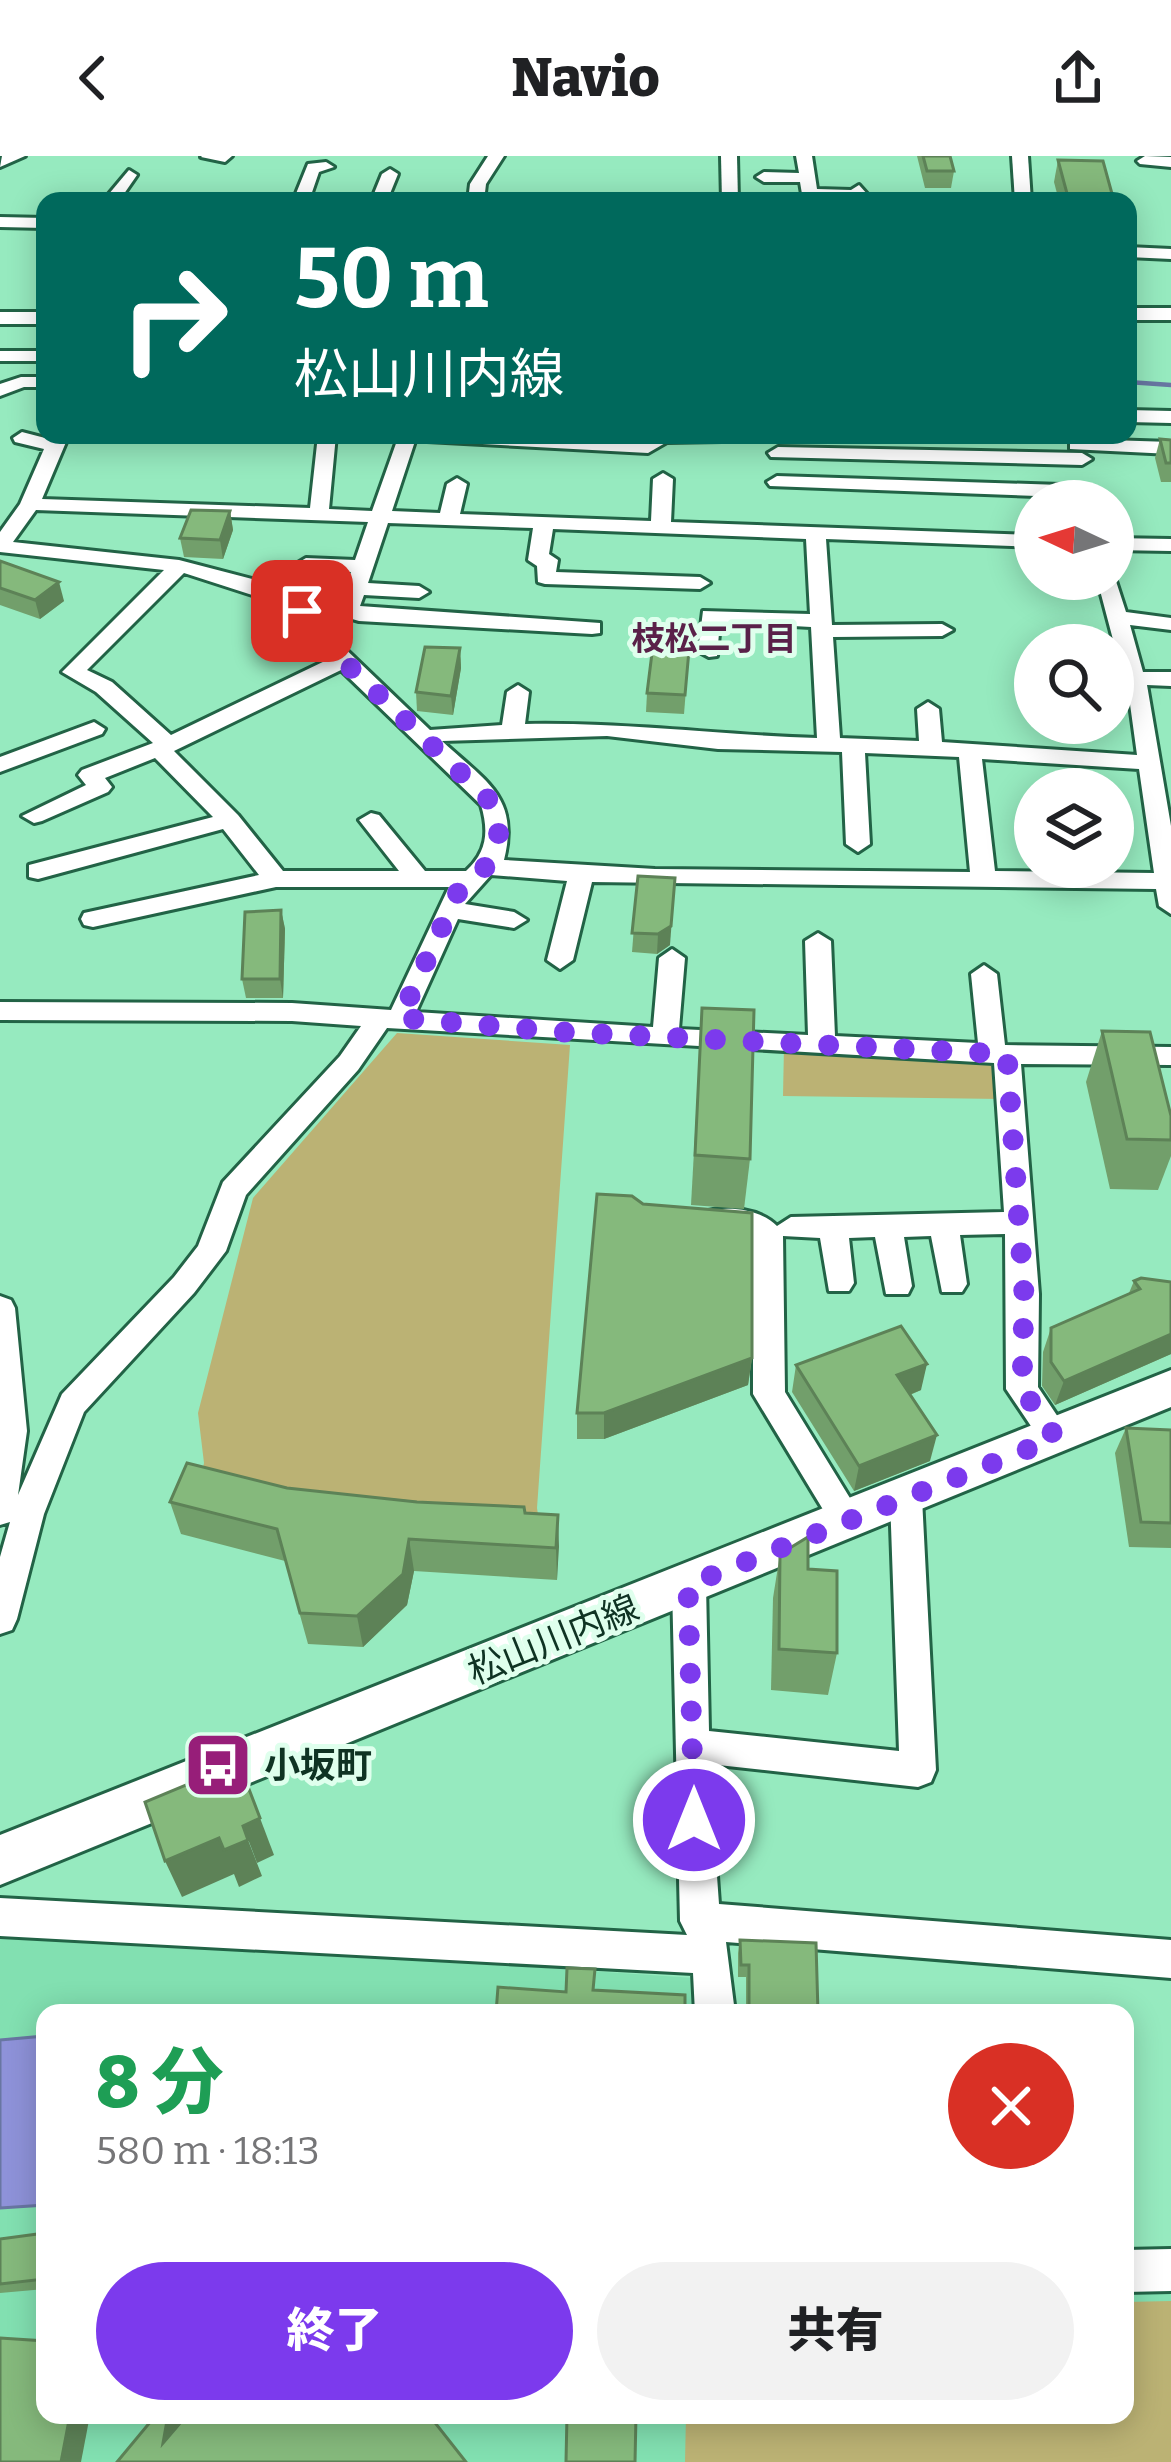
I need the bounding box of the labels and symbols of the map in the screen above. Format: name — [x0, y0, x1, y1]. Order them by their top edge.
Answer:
north arrow — [1014, 480, 1134, 600]
pin — [251, 560, 353, 662]
district label: 枝松二丁目 — [632, 619, 797, 659]
street label: 松山川内線 — [462, 1586, 645, 1694]
bus stop icon: 小坂町 — [183, 1730, 253, 1800]
place label: 小坂町 — [264, 1744, 372, 1788]
position arrow — [631, 1757, 757, 1883]

